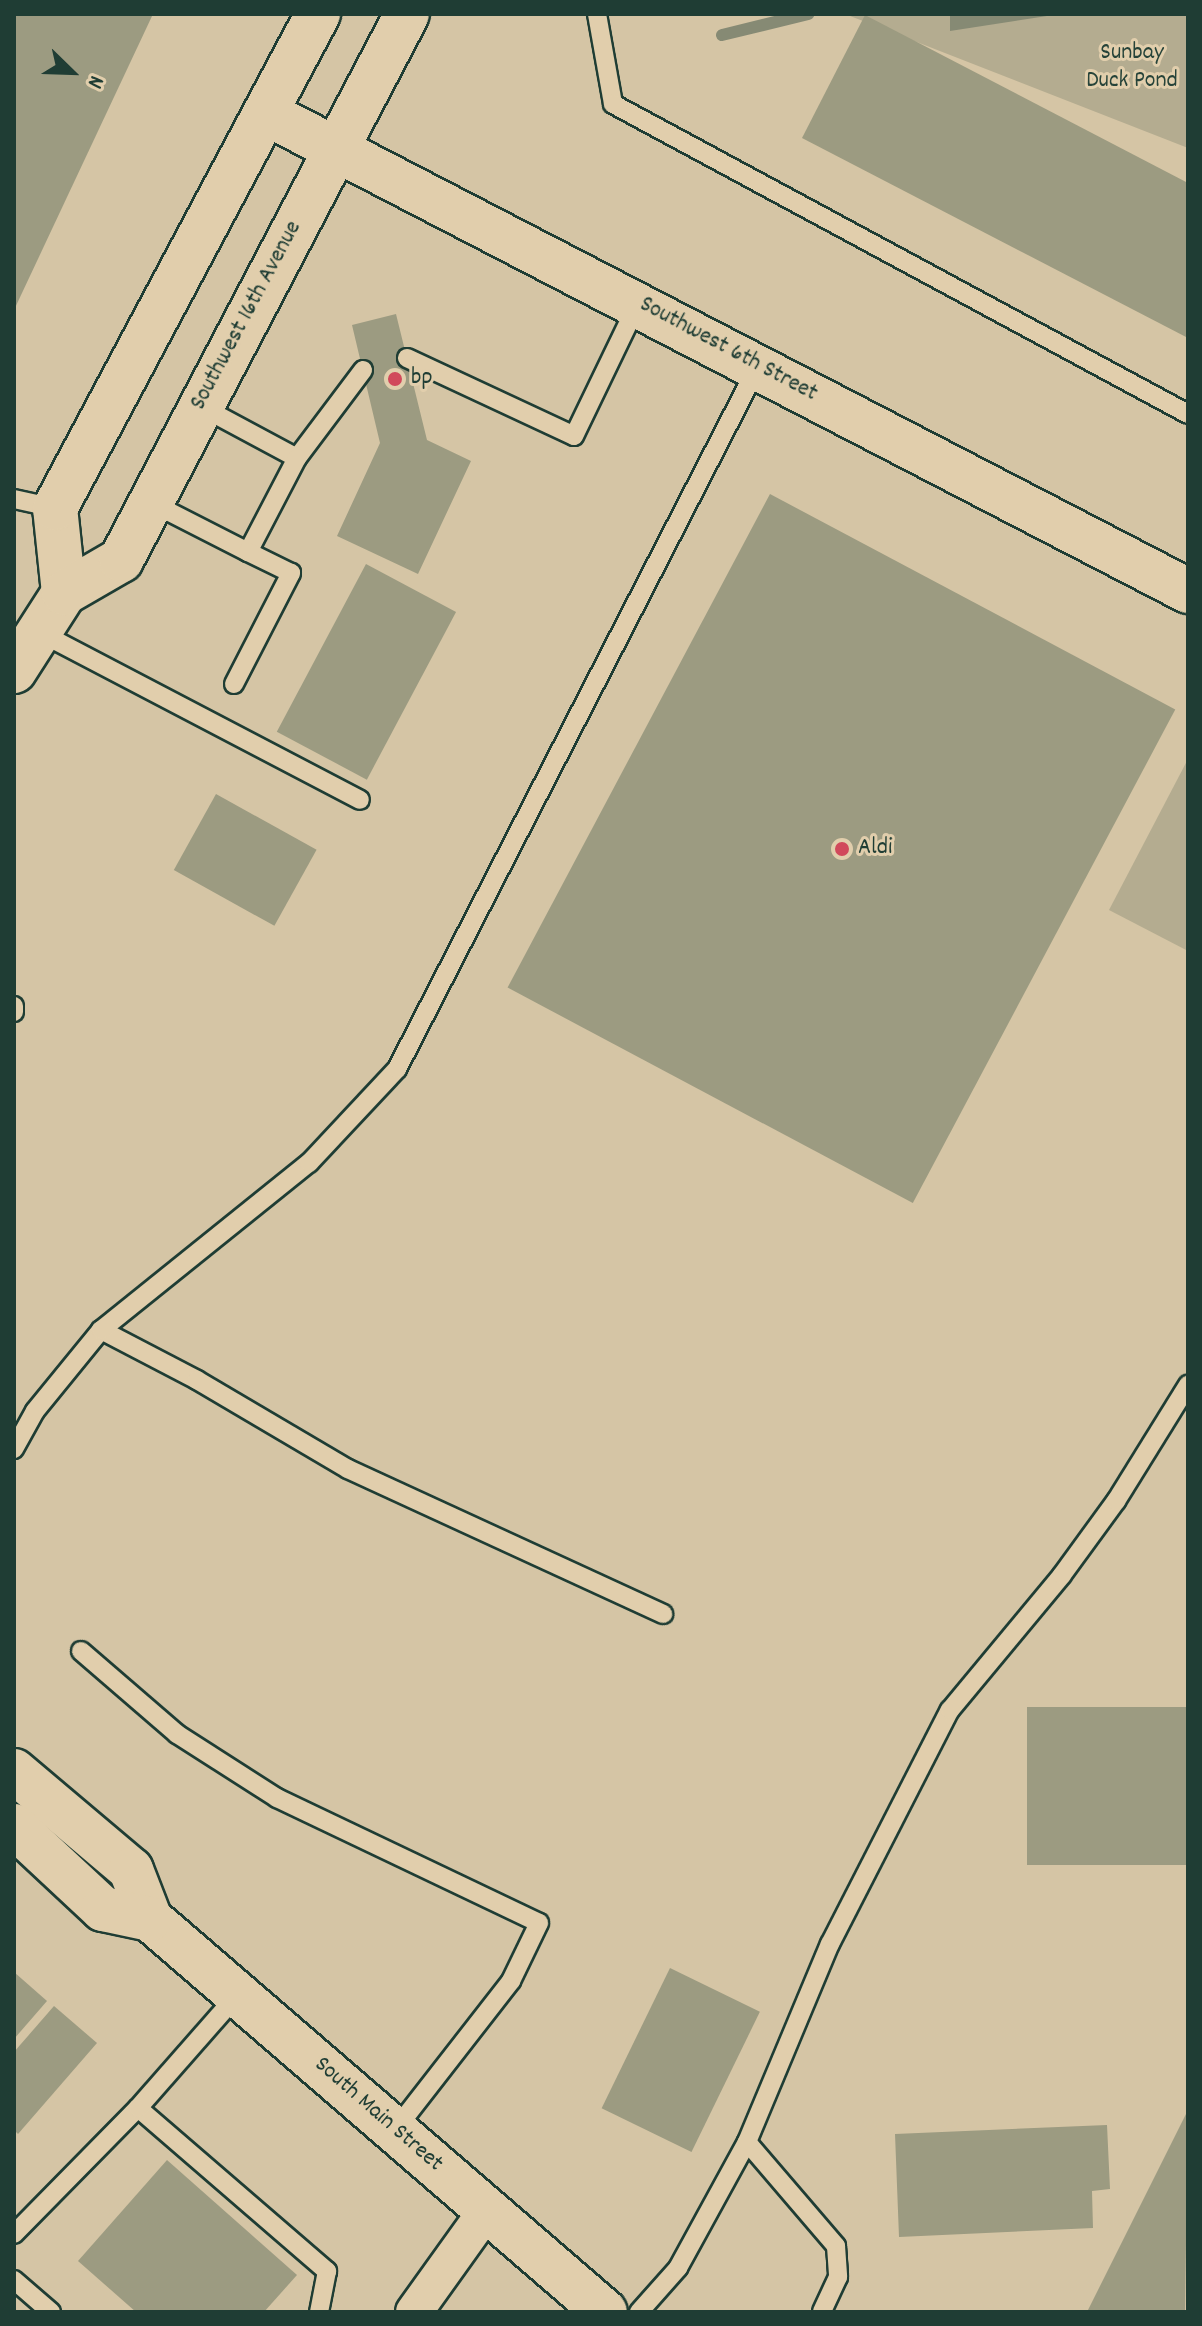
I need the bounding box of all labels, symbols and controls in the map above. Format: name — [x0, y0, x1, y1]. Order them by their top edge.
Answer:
north arrow — [32, 32, 112, 112]
park label: Sunbay Duck Pond — [1086, 40, 1178, 96]
text: N — [78, 71, 111, 93]
street label: Southwest 16th Avenue — [185, 217, 309, 415]
street label: Southwest 6th Street — [634, 291, 822, 409]
place label: bp — [411, 365, 432, 393]
marker: bp — [386, 370, 404, 388]
place label: Aldi — [858, 835, 892, 863]
marker: Aldi — [833, 840, 851, 858]
street label: South Main Street — [308, 2051, 448, 2179]

